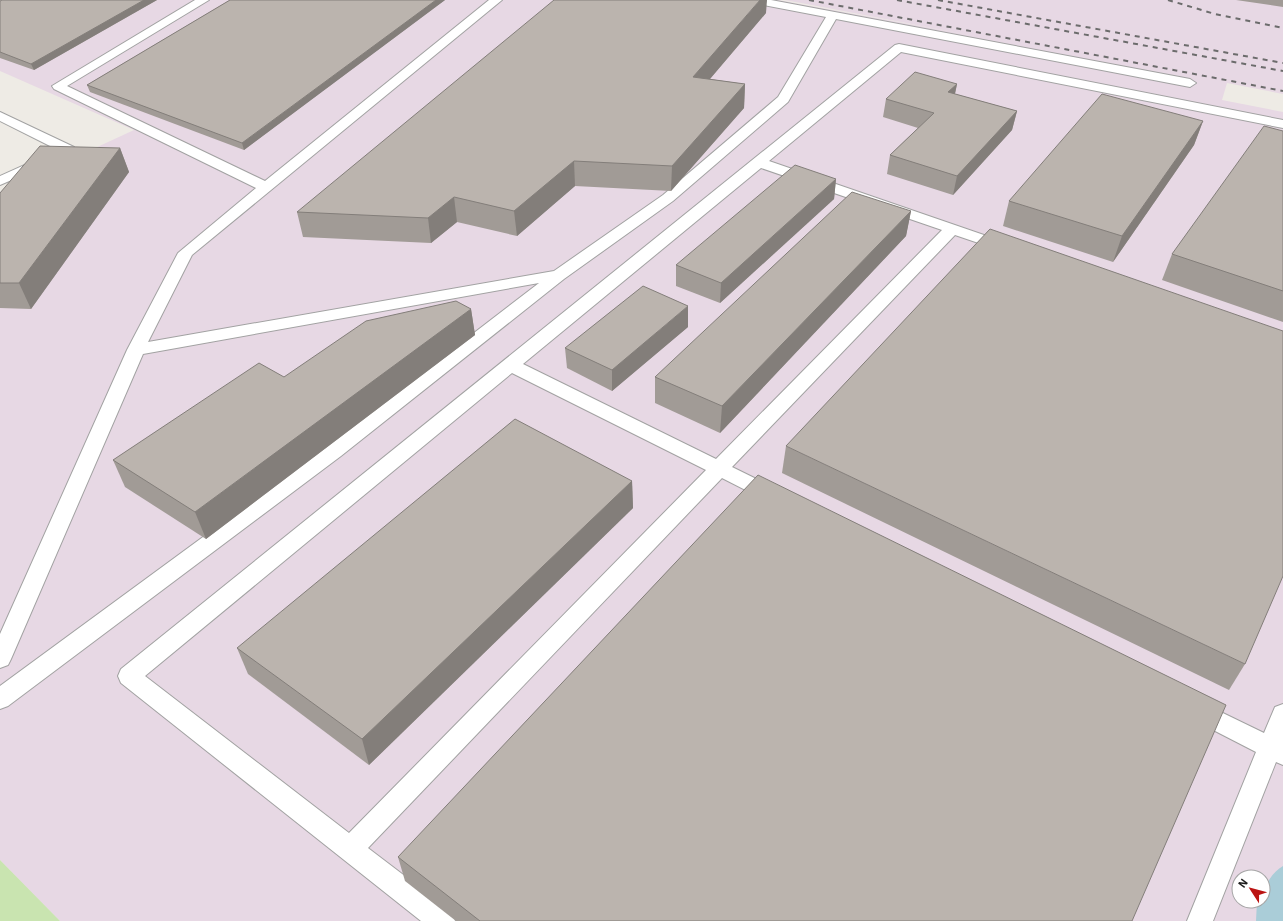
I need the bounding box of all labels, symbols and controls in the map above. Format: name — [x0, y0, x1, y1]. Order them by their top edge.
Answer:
north arrow — [1231, 869, 1271, 909]
text: N — [1235, 876, 1251, 890]

